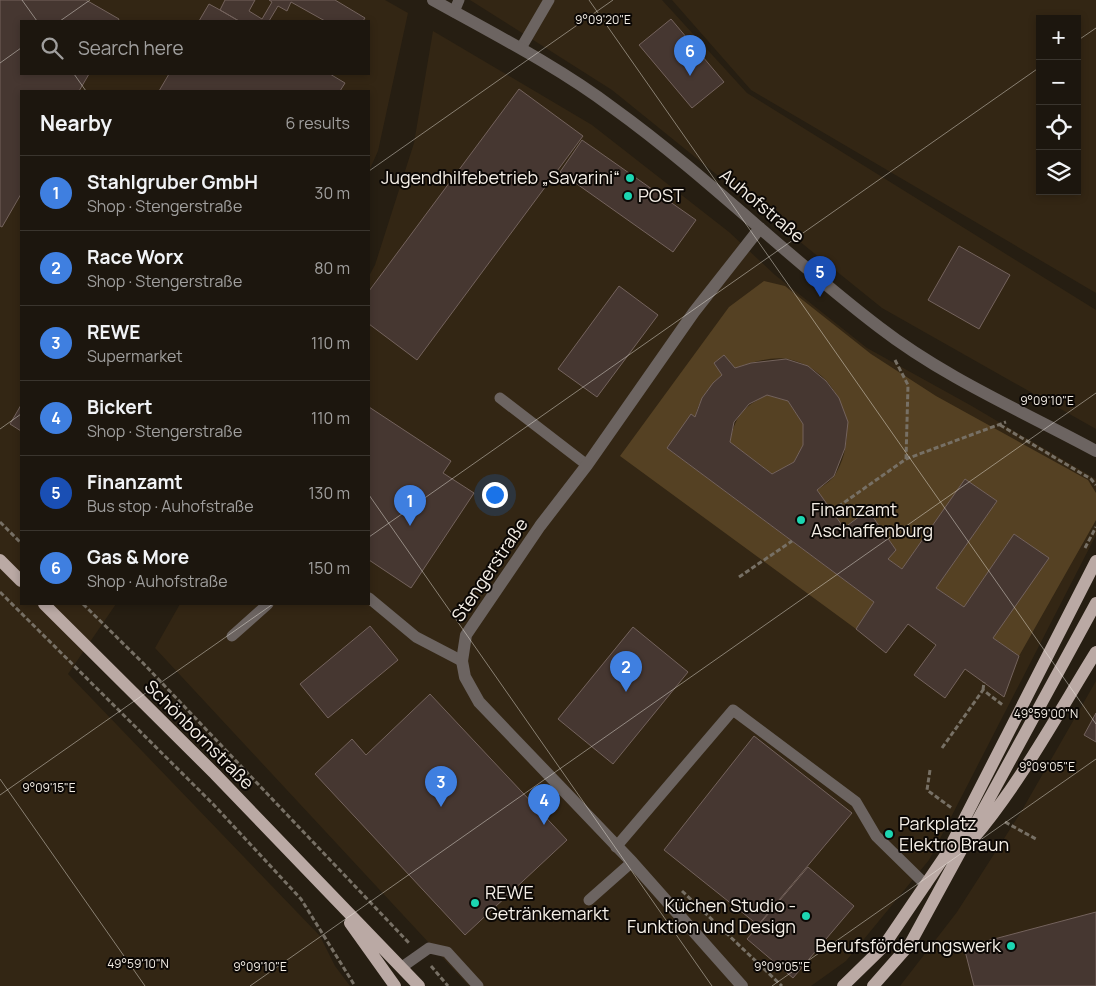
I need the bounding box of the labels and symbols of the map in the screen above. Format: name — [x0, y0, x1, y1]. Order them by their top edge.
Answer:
text: 9°09'20"E — [575, 11, 631, 28]
pin: 6 — [674, 35, 706, 76]
street label: Auhofstraße — [715, 163, 810, 248]
place label: Jugendhilfebetrieb „Savarini“ — [381, 165, 620, 189]
marker: Jugendhilfebetrieb „Savarini“ — [624, 172, 636, 184]
place label: POST — [638, 183, 684, 207]
marker: POST — [622, 190, 634, 202]
pin: 5 — [804, 256, 836, 297]
text: 9°09'10"E — [1020, 392, 1074, 409]
your location — [482, 482, 508, 508]
pin: 1 — [394, 485, 426, 526]
place label: Finanzamt Aschaffenburg — [811, 497, 933, 542]
street label: Stengerstraße — [446, 513, 533, 626]
marker: Finanzamt Aschaffenburg — [795, 514, 807, 526]
pin: 2 — [610, 651, 642, 692]
street label: Schönbornstraße — [140, 674, 260, 794]
text: 49°59'00"N — [1014, 705, 1078, 722]
text: 9°09'05"E — [1019, 758, 1075, 775]
pin: 3 — [425, 766, 457, 807]
text: 9°09'15"E — [22, 779, 76, 796]
pin: 4 — [528, 784, 560, 825]
place label: Parkplatz Elektro Braun — [899, 811, 1009, 856]
marker: Parkplatz Elektro Braun — [883, 828, 895, 840]
place label: REWE Getränkemarkt — [485, 880, 609, 925]
place label: Küchen Studio - Funktion und Design — [627, 893, 796, 938]
marker: REWE Getränkemarkt — [469, 897, 481, 909]
marker: Küchen Studio - Funktion und Design — [800, 910, 812, 922]
place label: Berufsförderungswerk — [815, 933, 1002, 957]
marker: Berufsförderungswerk — [1005, 940, 1017, 952]
text: 49°59'10"N — [107, 955, 169, 972]
text: 9°09'10"E — [233, 958, 287, 975]
text: 9°09'05"E — [754, 958, 810, 975]

